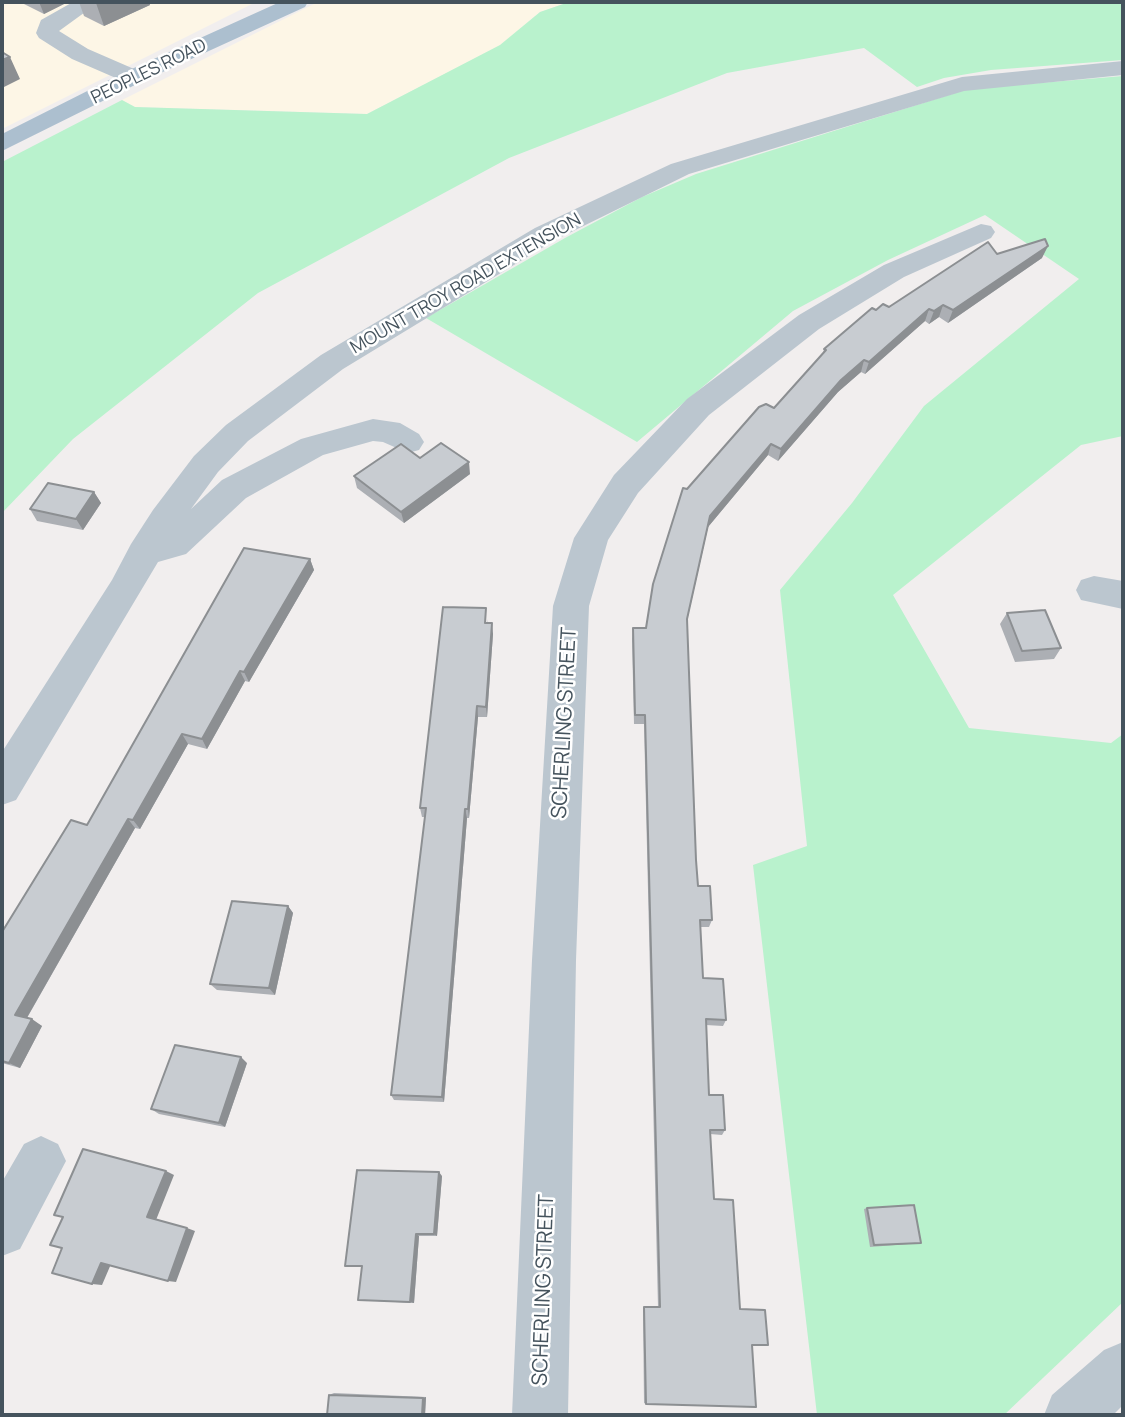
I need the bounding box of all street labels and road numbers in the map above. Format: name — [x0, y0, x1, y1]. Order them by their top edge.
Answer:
street label: PEOPLES ROAD — [88, 35, 210, 109]
street label: MOUNT TROY ROAD EXTENSION — [347, 209, 585, 359]
street label: SCHERLING STREET — [547, 627, 583, 819]
street label: SCHERLING STREET — [528, 1194, 560, 1386]

